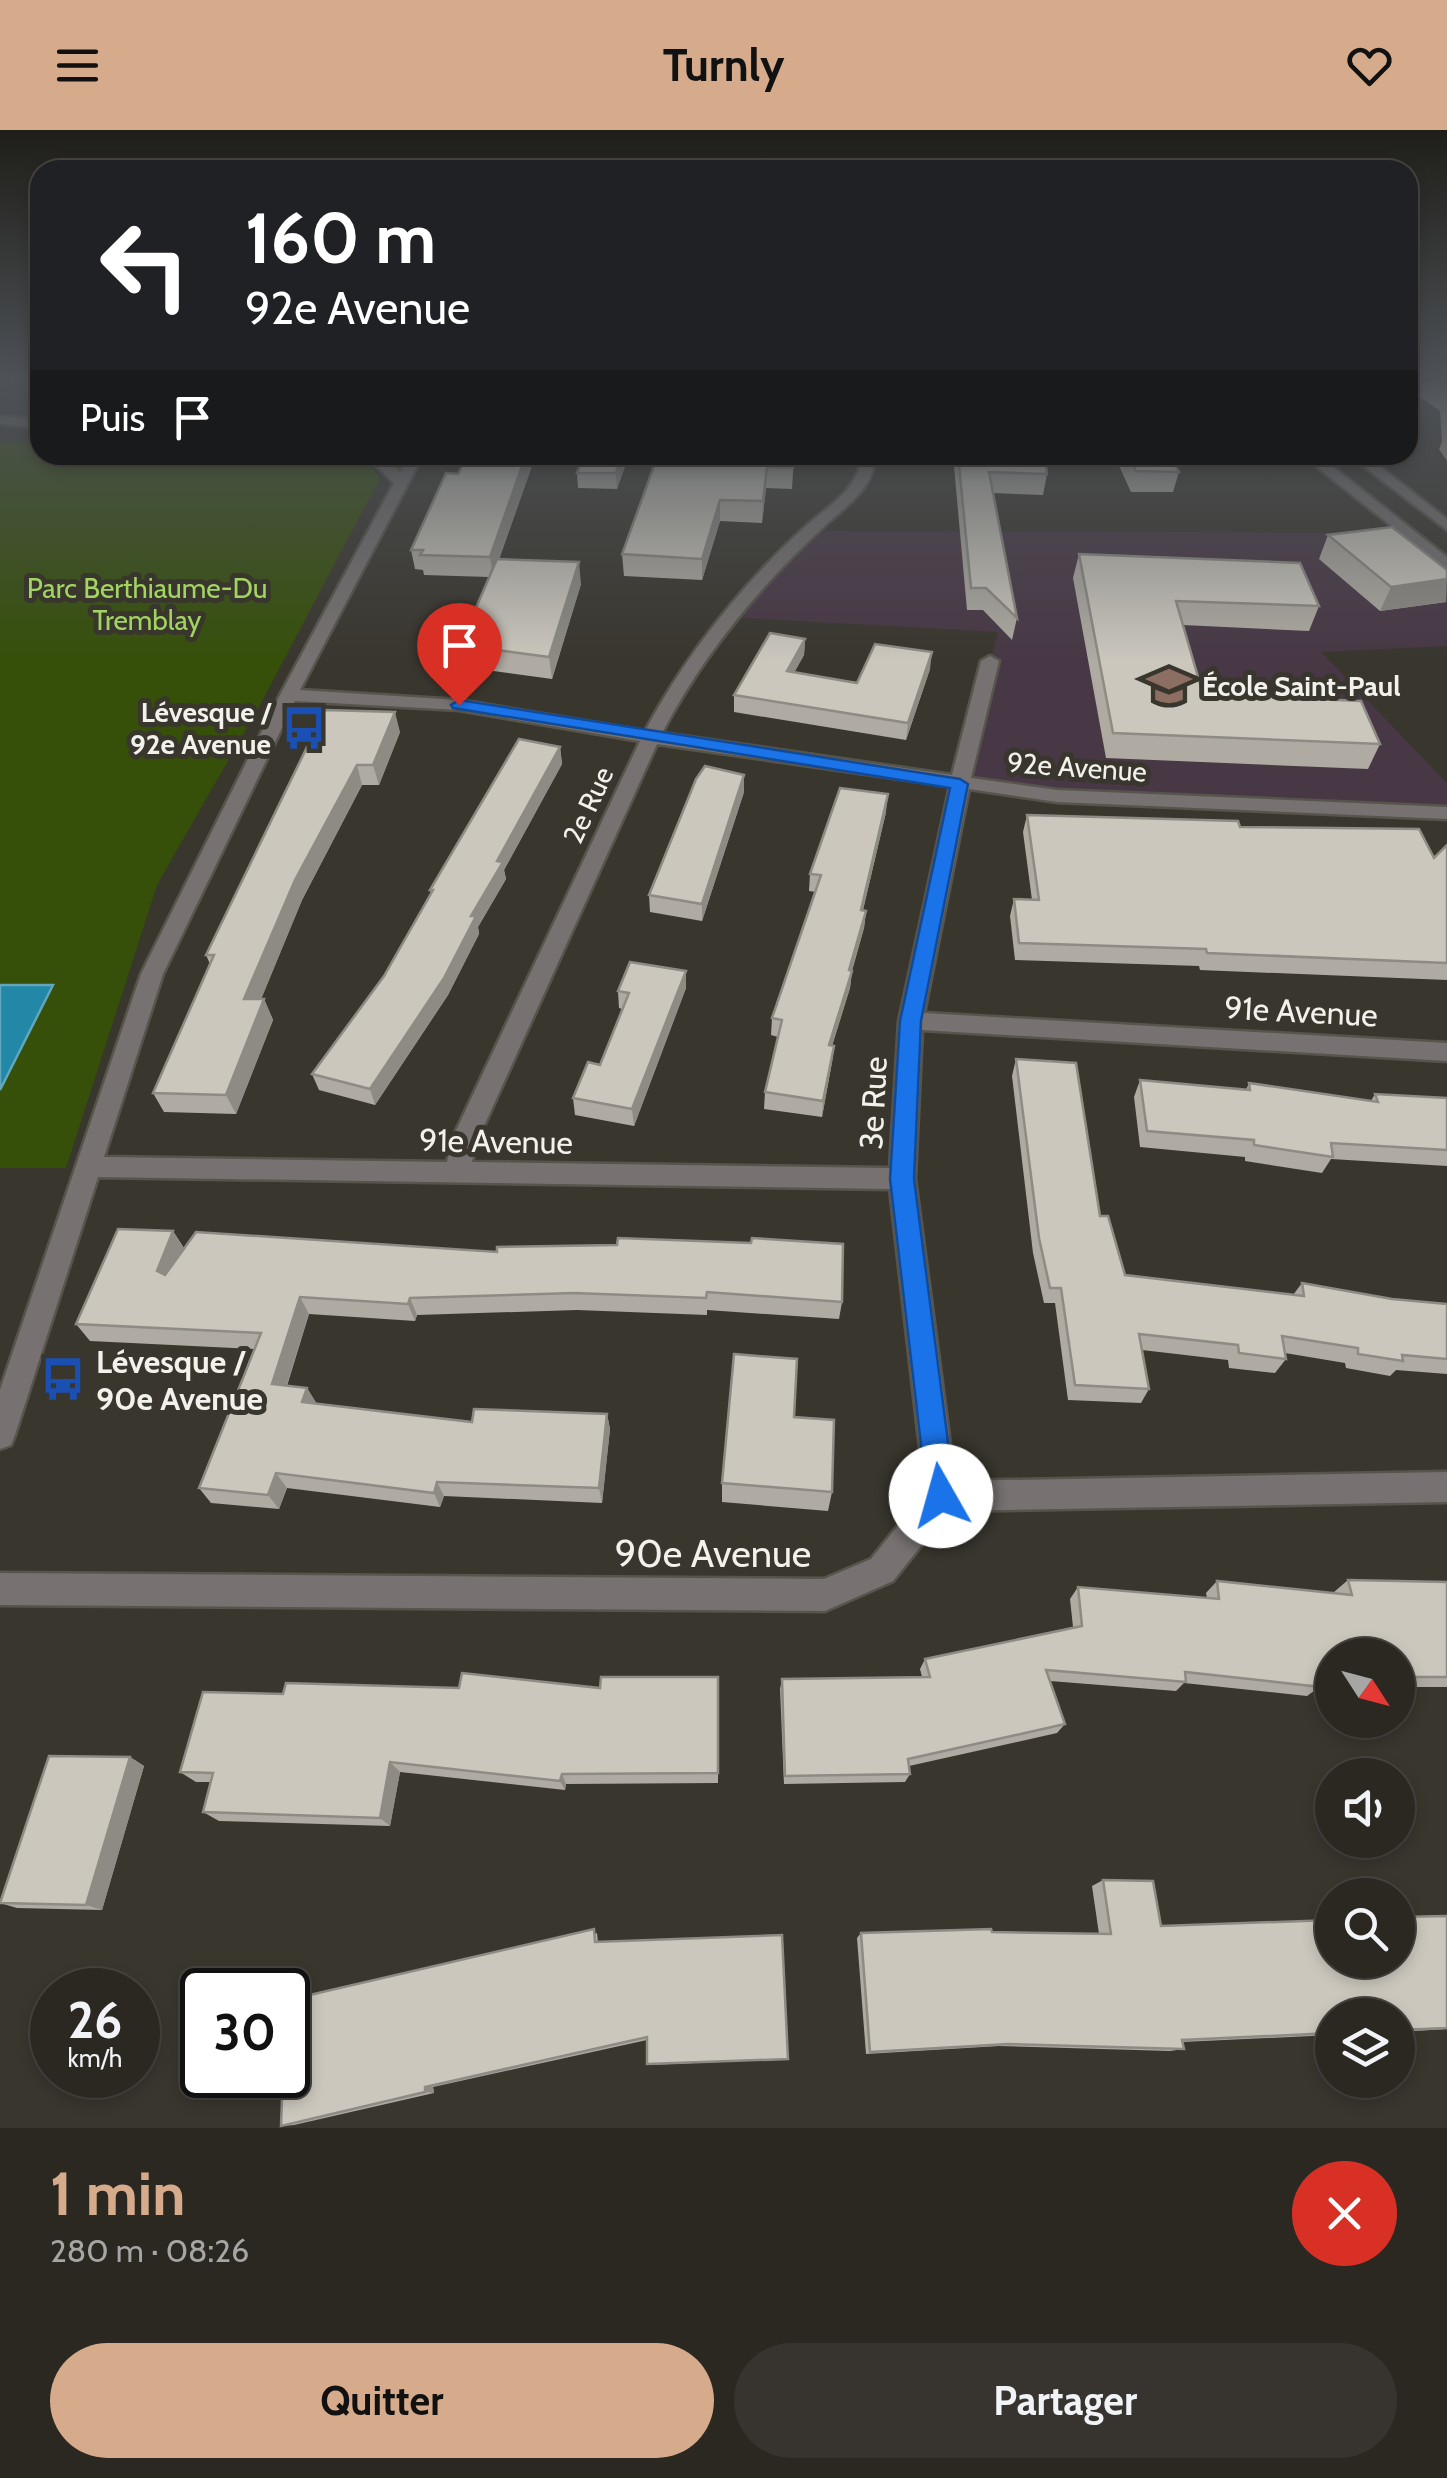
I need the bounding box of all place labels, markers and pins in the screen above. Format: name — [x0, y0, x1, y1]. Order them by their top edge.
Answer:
pin — [417, 603, 502, 706]
school or university icon: École Saint-Paul — [1145, 662, 1193, 710]
place label: École Saint-Paul — [1202, 669, 1401, 703]
place label: Lévesque / 92e Avenue — [130, 695, 272, 761]
bus stop icon: Lévesque / 92e Avenue — [280, 704, 328, 752]
place label: Lévesque / 90e Avenue — [96, 1342, 263, 1418]
bus stop icon: Lévesque / 90e Avenue — [39, 1355, 87, 1403]

